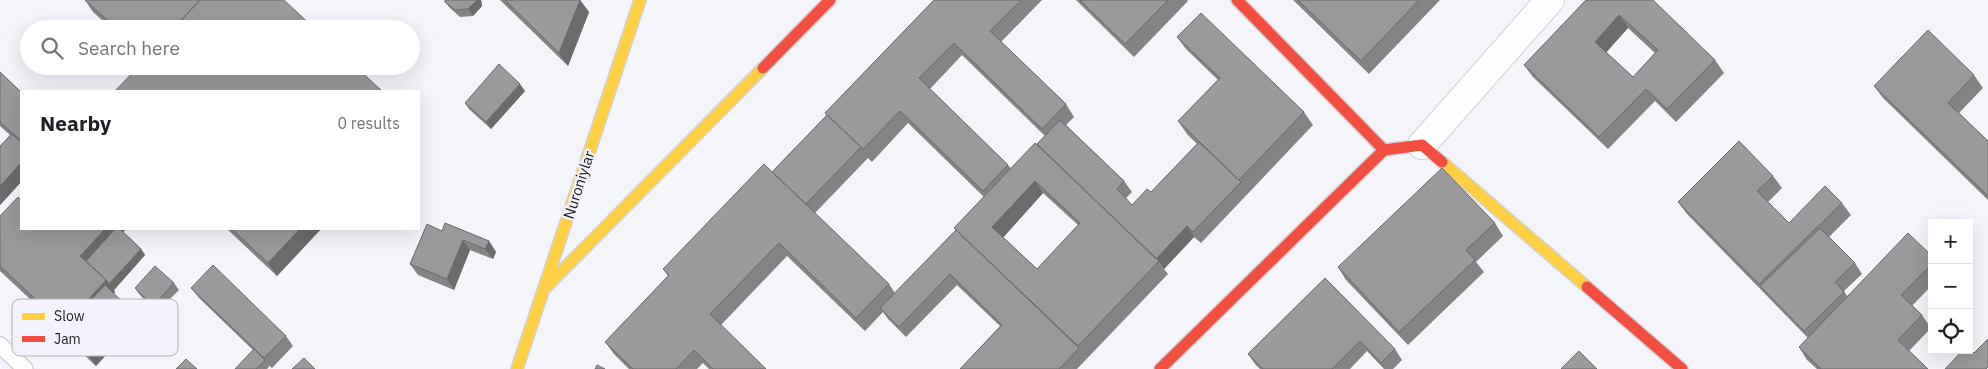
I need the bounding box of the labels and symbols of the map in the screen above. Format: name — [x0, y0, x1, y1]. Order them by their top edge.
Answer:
street label: Nuroniylar — [559, 148, 599, 221]
legend — [12, 299, 178, 356]
text: Slow — [54, 307, 85, 325]
text: Jam — [54, 330, 81, 348]

